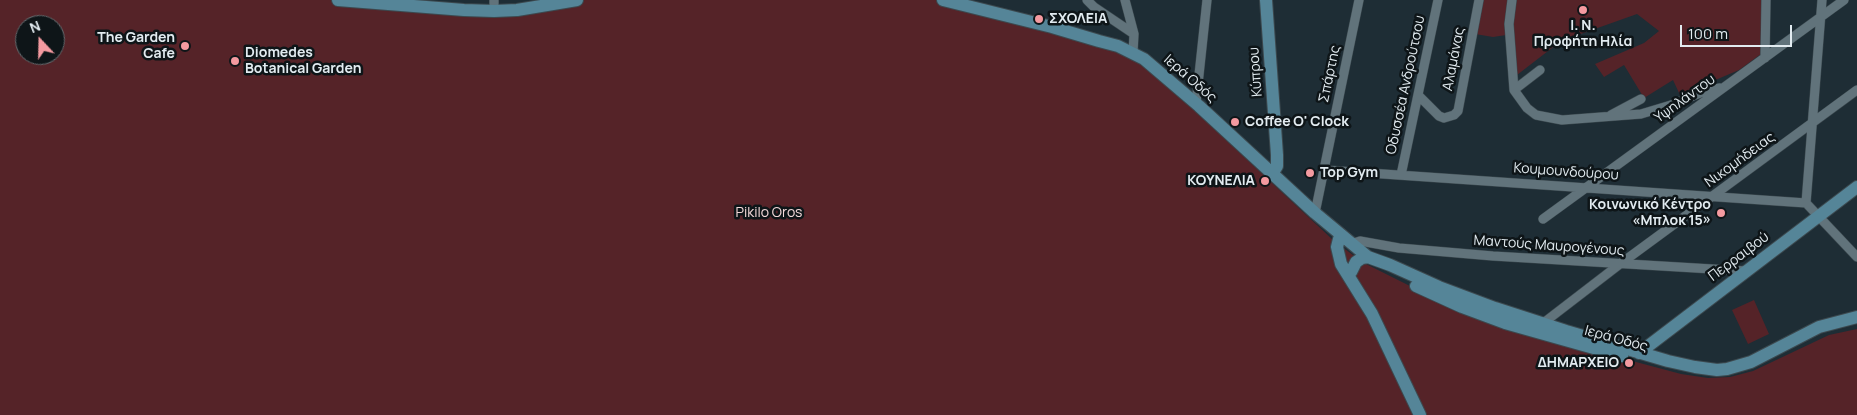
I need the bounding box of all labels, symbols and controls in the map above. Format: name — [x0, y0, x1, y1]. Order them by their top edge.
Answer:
marker: Ι. Ν. Προφήτη Ηλία — [1577, 4, 1589, 16]
place label: ΣΧΟΛΕΙΑ — [1049, 11, 1107, 27]
marker: ΣΧΟΛΕΙΑ — [1033, 13, 1045, 25]
street label: Οδυσσέα Ανδρούτσου — [1383, 14, 1429, 156]
north arrow — [15, 15, 65, 65]
scale bar — [1682, 15, 1794, 47]
text: N — [27, 16, 43, 37]
place label: Ι. Ν. Προφήτη Ηλία — [1534, 18, 1632, 50]
text: 100 m — [1688, 23, 1728, 44]
street label: Αλαμάνας — [1440, 26, 1468, 92]
place label: The Garden Cafe — [97, 30, 175, 62]
marker: The Garden Cafe — [179, 40, 191, 52]
street label: Σπάρτης — [1316, 44, 1344, 104]
place label: Diomedes Botanical Garden — [245, 45, 361, 78]
street label: Κύπρου — [1246, 47, 1266, 97]
street label: Ιερά Οδός — [1160, 52, 1220, 106]
marker: Diomedes Botanical Garden — [229, 55, 241, 67]
street label: Υψηλάντου — [1651, 71, 1719, 127]
place label: Coffee O' Clock — [1245, 114, 1349, 130]
marker: Coffee O' Clock — [1229, 116, 1241, 128]
street label: Νικομήδειας — [1702, 129, 1778, 191]
street label: Κουμουνδούρου — [1513, 160, 1619, 184]
place label: Top Gym — [1320, 165, 1378, 181]
marker: Top Gym — [1304, 167, 1316, 179]
place label: ΚΟΥΝΕΛΙΑ — [1187, 173, 1255, 189]
marker: ΚΟΥΝΕΛΙΑ — [1259, 175, 1271, 187]
place label: Κοινωνικό Κέντρο «Μπλοκ 15» — [1589, 197, 1711, 230]
park label: Pikilo Oros — [736, 205, 802, 221]
marker: Κοινωνικό Κέντρο «Μπλοκ 15» — [1715, 207, 1727, 219]
street label: Περραιβού — [1705, 229, 1773, 285]
street label: Μαντούς Μαυρογένους — [1473, 232, 1625, 260]
street label: Ιερά Οδός — [1583, 323, 1649, 355]
place label: ΔΗΜΑΡΧΕΙΟ — [1537, 355, 1619, 371]
marker: ΔΗΜΑΡΧΕΙΟ — [1623, 357, 1635, 369]

